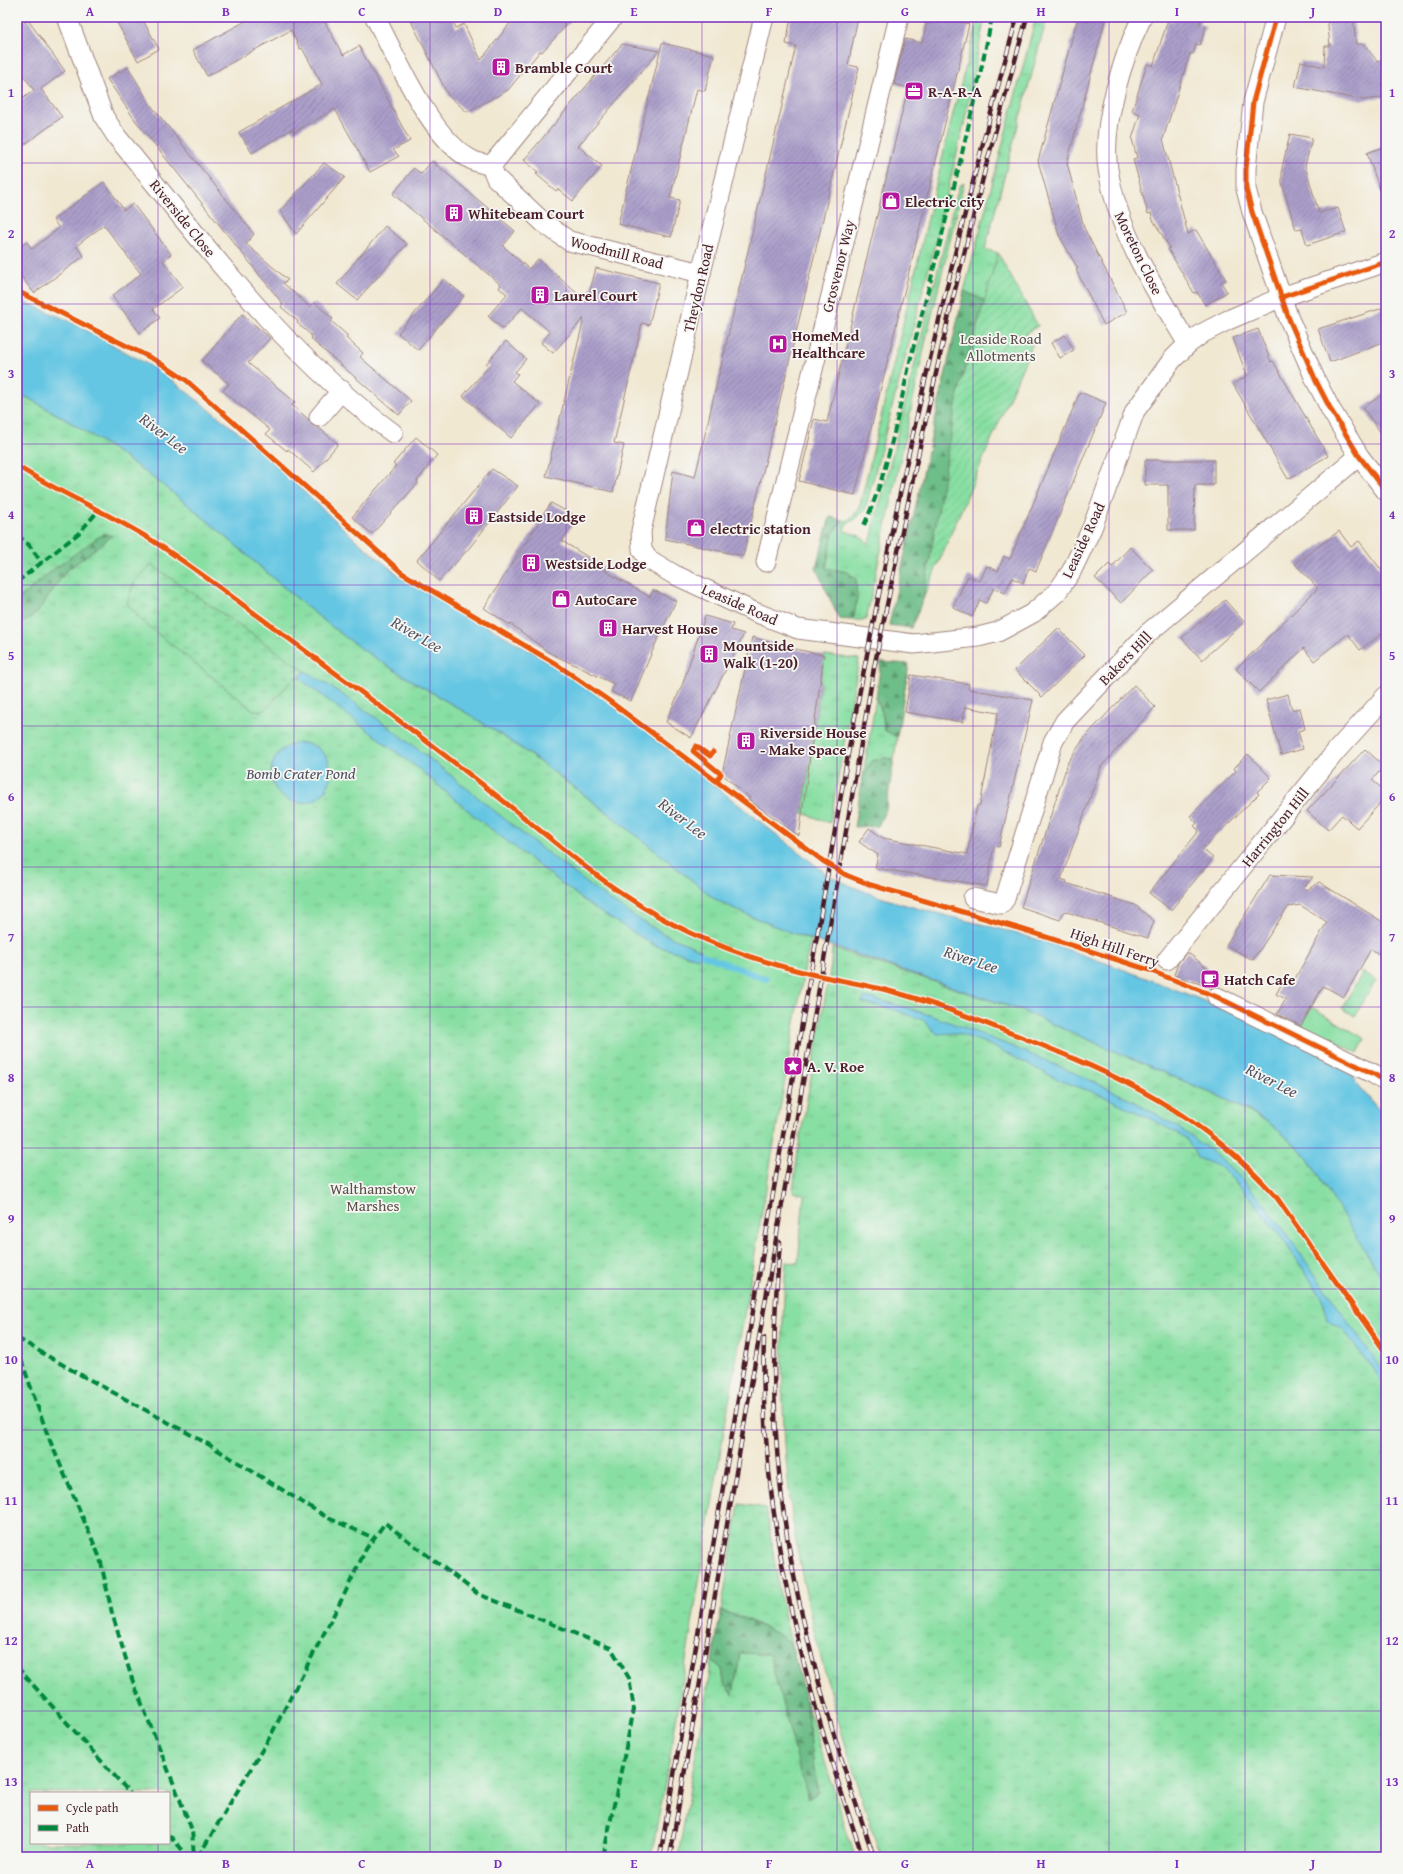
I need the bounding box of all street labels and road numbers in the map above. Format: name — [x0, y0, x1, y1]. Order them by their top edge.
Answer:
street label: Riverside Close — [145, 175, 221, 261]
street label: Moreton Close — [1110, 208, 1168, 298]
street label: Grosvenor Way — [816, 217, 860, 315]
street label: Woodmill Road — [568, 230, 666, 274]
street label: Theydon Road — [678, 242, 718, 334]
street label: Leaside Road — [1056, 499, 1110, 581]
street label: Leaside Road — [699, 578, 781, 630]
street label: Bakers Hill — [1094, 626, 1156, 690]
street label: Harrington Hill — [1236, 783, 1314, 871]
street label: High Hill Ferry — [1068, 922, 1163, 972]

